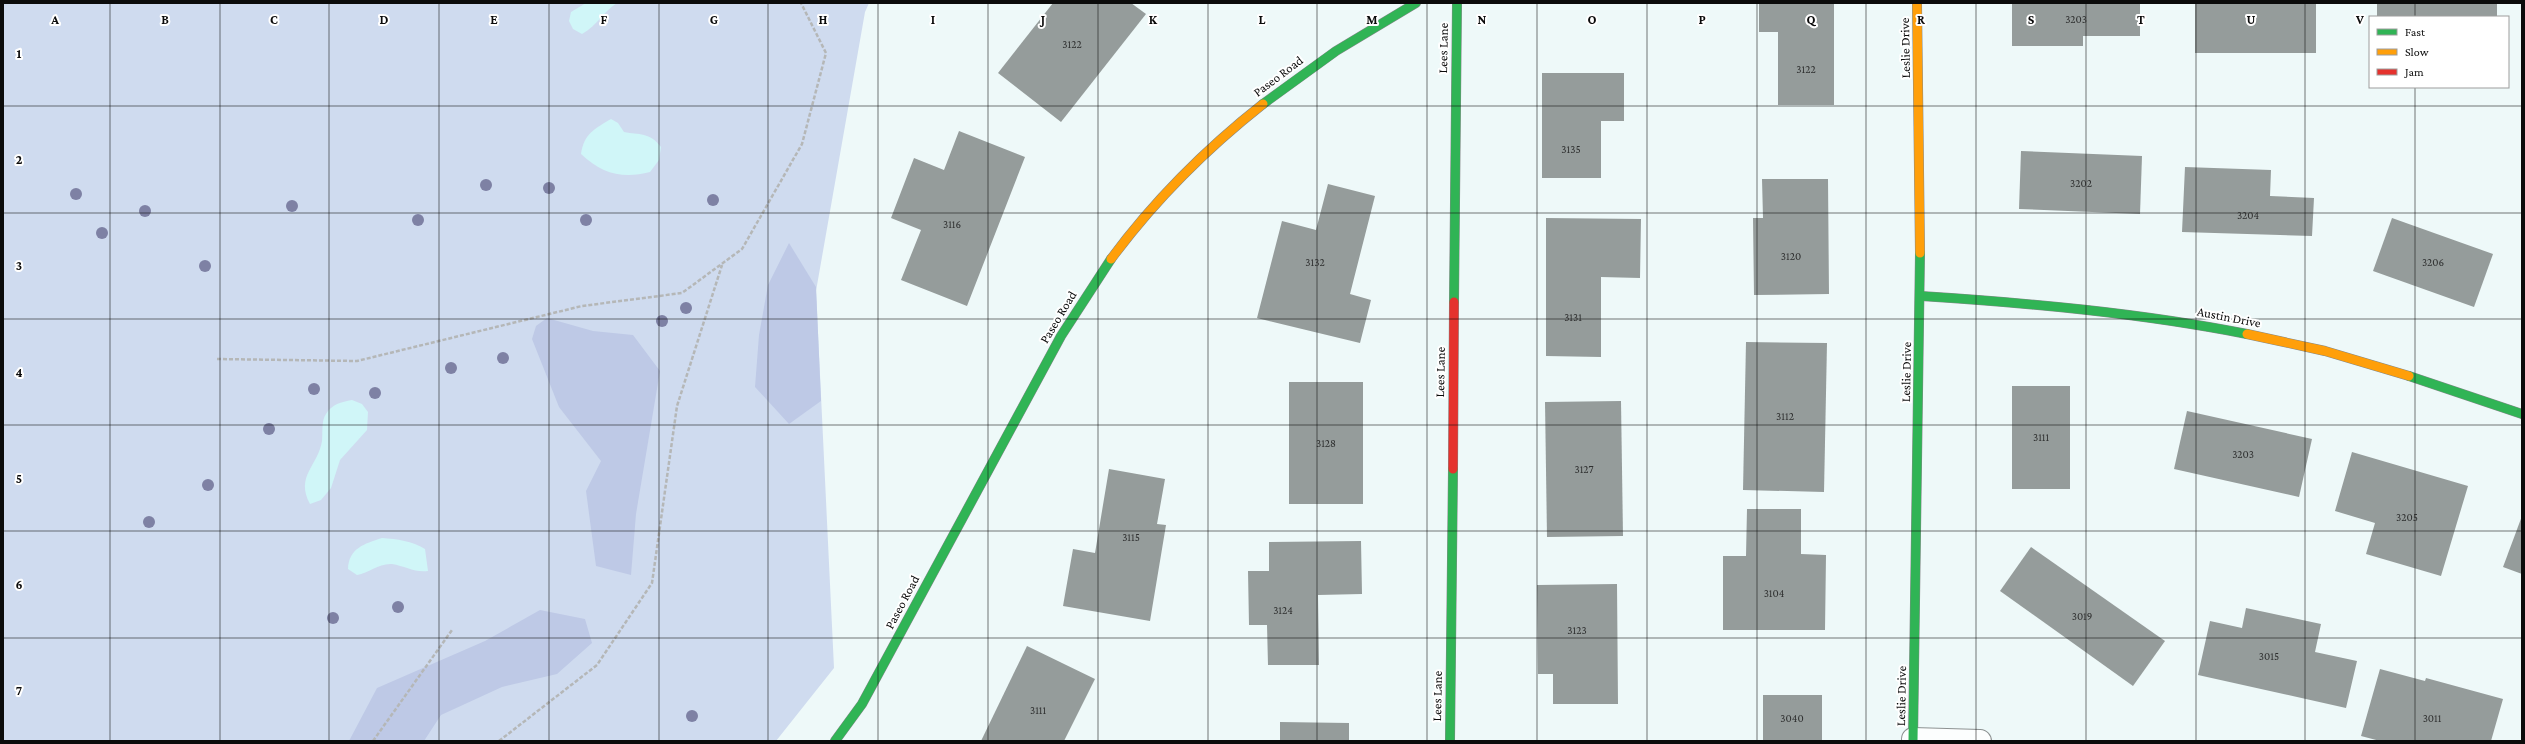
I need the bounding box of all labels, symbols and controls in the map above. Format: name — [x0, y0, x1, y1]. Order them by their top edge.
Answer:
text: A — [50, 12, 59, 27]
text: B — [161, 12, 169, 27]
text: C — [270, 12, 278, 27]
text: D — [380, 12, 389, 27]
text: E — [490, 12, 498, 27]
text: F — [601, 12, 608, 27]
text: G — [710, 12, 718, 27]
text: H — [819, 12, 828, 27]
text: I — [931, 12, 935, 27]
text: J — [1039, 12, 1045, 27]
text: K — [1149, 12, 1158, 27]
text: L — [1259, 12, 1266, 27]
text: M — [1366, 12, 1378, 27]
text: N — [1478, 12, 1487, 27]
text: O — [1588, 12, 1597, 27]
text: P — [1698, 12, 1706, 27]
text: Q — [1807, 12, 1817, 27]
text: R — [1917, 12, 1925, 27]
text: S — [2028, 12, 2035, 27]
text: T — [2137, 12, 2145, 27]
text: U — [2247, 12, 2256, 27]
text: V — [2355, 12, 2364, 27]
house number: 3203 — [2065, 13, 2087, 25]
legend — [2369, 16, 2509, 88]
street label: Leslie Drive — [1897, 17, 1913, 78]
street label: Lees Lane — [1435, 22, 1451, 73]
text: Fast — [2405, 25, 2426, 39]
house number: 3122 — [1062, 38, 1082, 50]
text: Slow — [2405, 45, 2429, 59]
text: 1 — [17, 46, 22, 61]
street label: Paseo Road — [1250, 52, 1306, 100]
house number: 3122 — [1796, 63, 1816, 75]
text: Jam — [2404, 65, 2424, 79]
house number: 3135 — [1561, 143, 1581, 155]
text: 2 — [16, 152, 23, 167]
house number: 3202 — [2070, 177, 2092, 189]
house number: 3204 — [2237, 209, 2260, 221]
house number: 3116 — [943, 218, 961, 230]
house number: 3120 — [1781, 250, 1801, 262]
house number: 3132 — [1305, 256, 1325, 268]
house number: 3206 — [2422, 256, 2444, 268]
text: 3 — [16, 258, 22, 273]
street label: Paseo Road — [1037, 288, 1080, 346]
street label: Austin Drive — [2196, 303, 2262, 331]
house number: 3131 — [1564, 311, 1582, 323]
street label: Leslie Drive — [1898, 341, 1914, 402]
street label: Lees Lane — [1432, 346, 1448, 397]
text: 4 — [15, 365, 23, 380]
house number: 3112 — [1776, 410, 1794, 422]
house number: 3111 — [2033, 431, 2049, 443]
house number: 3128 — [1316, 437, 1336, 449]
house number: 3203 — [2232, 448, 2254, 460]
house number: 3127 — [1574, 463, 1594, 475]
text: 5 — [16, 471, 22, 486]
house number: 3205 — [2396, 511, 2418, 523]
house number: 3115 — [1122, 531, 1140, 543]
street label: Paseo Road — [882, 573, 922, 631]
text: 6 — [15, 577, 23, 592]
house number: 3104 — [1764, 587, 1785, 599]
house number: 3124 — [1273, 604, 1293, 616]
house number: 3019 — [2072, 610, 2092, 622]
house number: 3123 — [1567, 624, 1587, 636]
house number: 3015 — [2259, 650, 2279, 662]
street label: Leslie Drive — [1893, 665, 1909, 726]
street label: Lees Lane — [1429, 670, 1445, 721]
text: 7 — [16, 683, 22, 698]
house number: 3111 — [1030, 704, 1046, 716]
house number: 3040 — [1780, 712, 1804, 724]
house number: 3011 — [2423, 712, 2442, 724]

